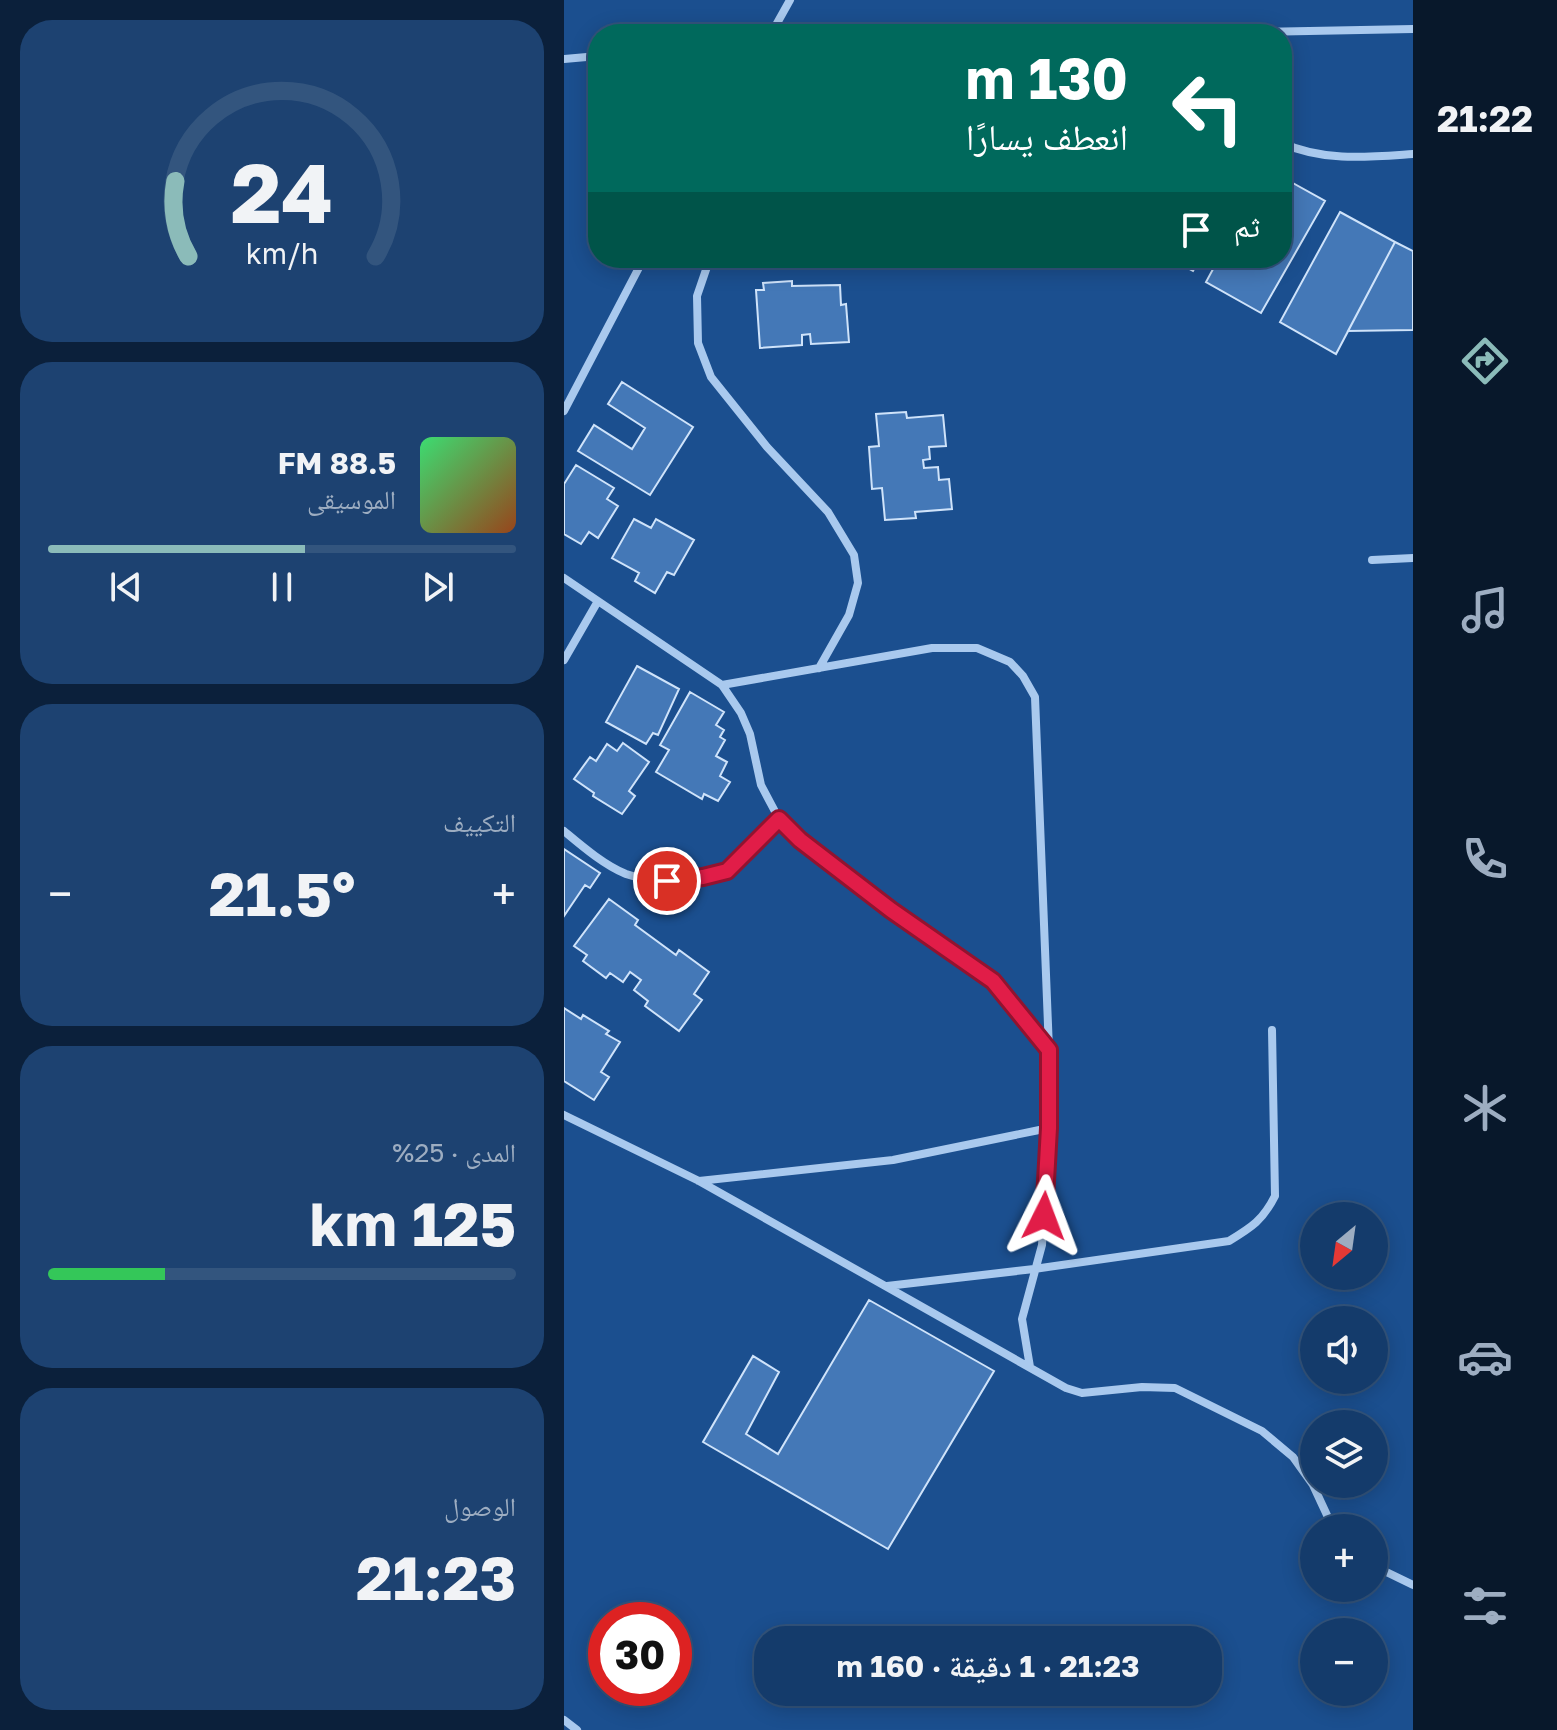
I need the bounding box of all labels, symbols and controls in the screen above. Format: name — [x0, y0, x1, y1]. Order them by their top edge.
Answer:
text: 130 m — [966, 44, 1128, 111]
icon: left — [1156, 56, 1260, 160]
text: 21:22 — [1437, 97, 1533, 140]
text: انعطف يسارًا — [966, 115, 1128, 158]
text: 24 — [231, 141, 333, 241]
icon: arrive — [1174, 208, 1218, 252]
text: ثم — [1234, 208, 1260, 244]
text: km/h — [246, 236, 318, 270]
icon: directions — [1457, 333, 1513, 389]
text: 88.5 FM — [278, 445, 396, 481]
text: الموسيقى — [307, 484, 396, 515]
icon: previous — [104, 565, 148, 609]
icon: pause — [260, 565, 304, 609]
icon: next — [416, 565, 460, 609]
icon: music — [1457, 582, 1513, 638]
text: التكييف — [443, 807, 516, 838]
icon: phone — [1457, 831, 1513, 887]
pin — [633, 847, 701, 915]
text: 21.5° — [209, 857, 355, 929]
icon: arrive — [645, 859, 689, 903]
text: − — [48, 867, 72, 920]
text: + — [492, 867, 516, 920]
icon: climate — [1457, 1080, 1513, 1136]
text: المدى · 25% — [392, 1137, 516, 1168]
position arrow — [1002, 1174, 1086, 1258]
text: 125 km — [310, 1187, 516, 1259]
north arrow — [1300, 1202, 1388, 1290]
map controls — [1300, 1202, 1388, 1706]
button: sound — [1300, 1306, 1388, 1394]
icon: car — [1457, 1329, 1513, 1385]
button: layers — [1300, 1410, 1388, 1498]
text: الوصول — [444, 1491, 516, 1522]
button: + — [1300, 1514, 1388, 1602]
text: 21:23 — [356, 1541, 516, 1613]
icon: filters — [1457, 1578, 1513, 1634]
speed limit sign: 30 — [588, 1602, 692, 1706]
button: − — [1300, 1618, 1388, 1706]
text: 21:23 · 1 دقيقة · 160 m — [837, 1648, 1139, 1684]

